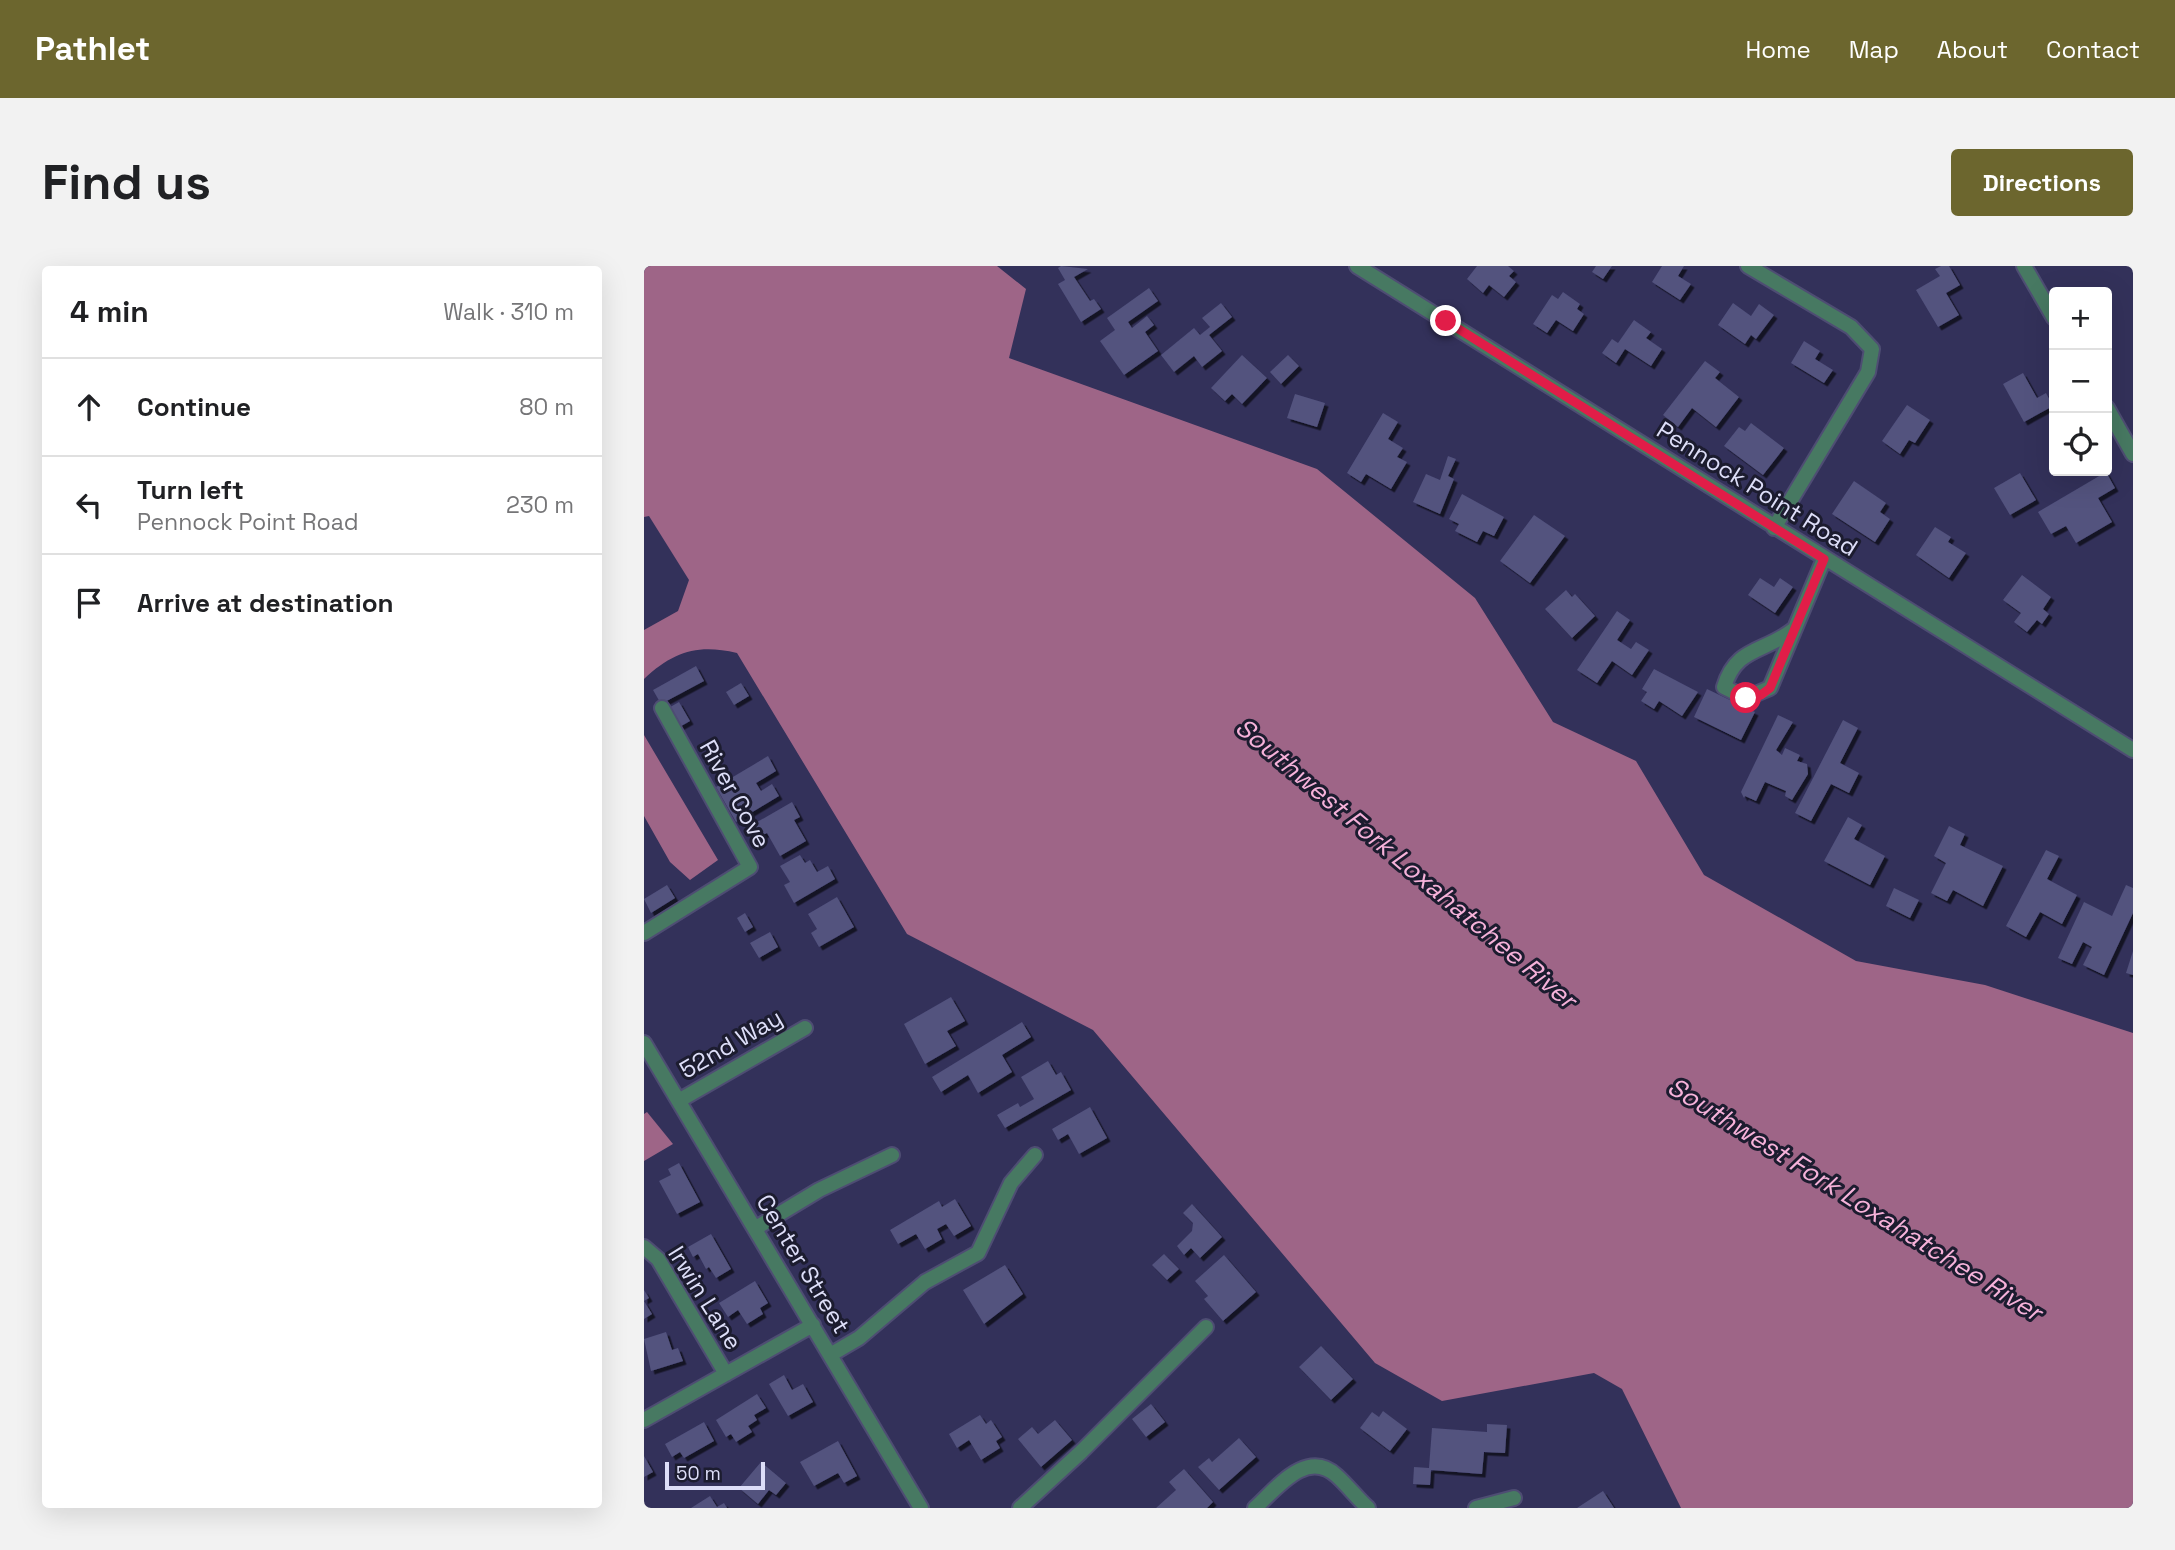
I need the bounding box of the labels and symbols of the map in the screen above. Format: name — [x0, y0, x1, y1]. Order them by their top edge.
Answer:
route end — [1430, 305, 1461, 336]
street label: Pennock Point Road — [1651, 414, 1864, 563]
route start — [1730, 682, 1761, 713]
water label: Southwest Fork Loxahatchee River — [1228, 710, 1586, 1018]
street label: River Cove — [693, 734, 778, 853]
street label: 52nd Way — [674, 1002, 788, 1085]
water label: Southwest Fork Loxahatchee River — [1661, 1069, 2051, 1330]
street label: Center Street — [750, 1188, 857, 1339]
street label: Irwin Lane — [661, 1240, 749, 1355]
scale bar — [665, 1459, 765, 1491]

